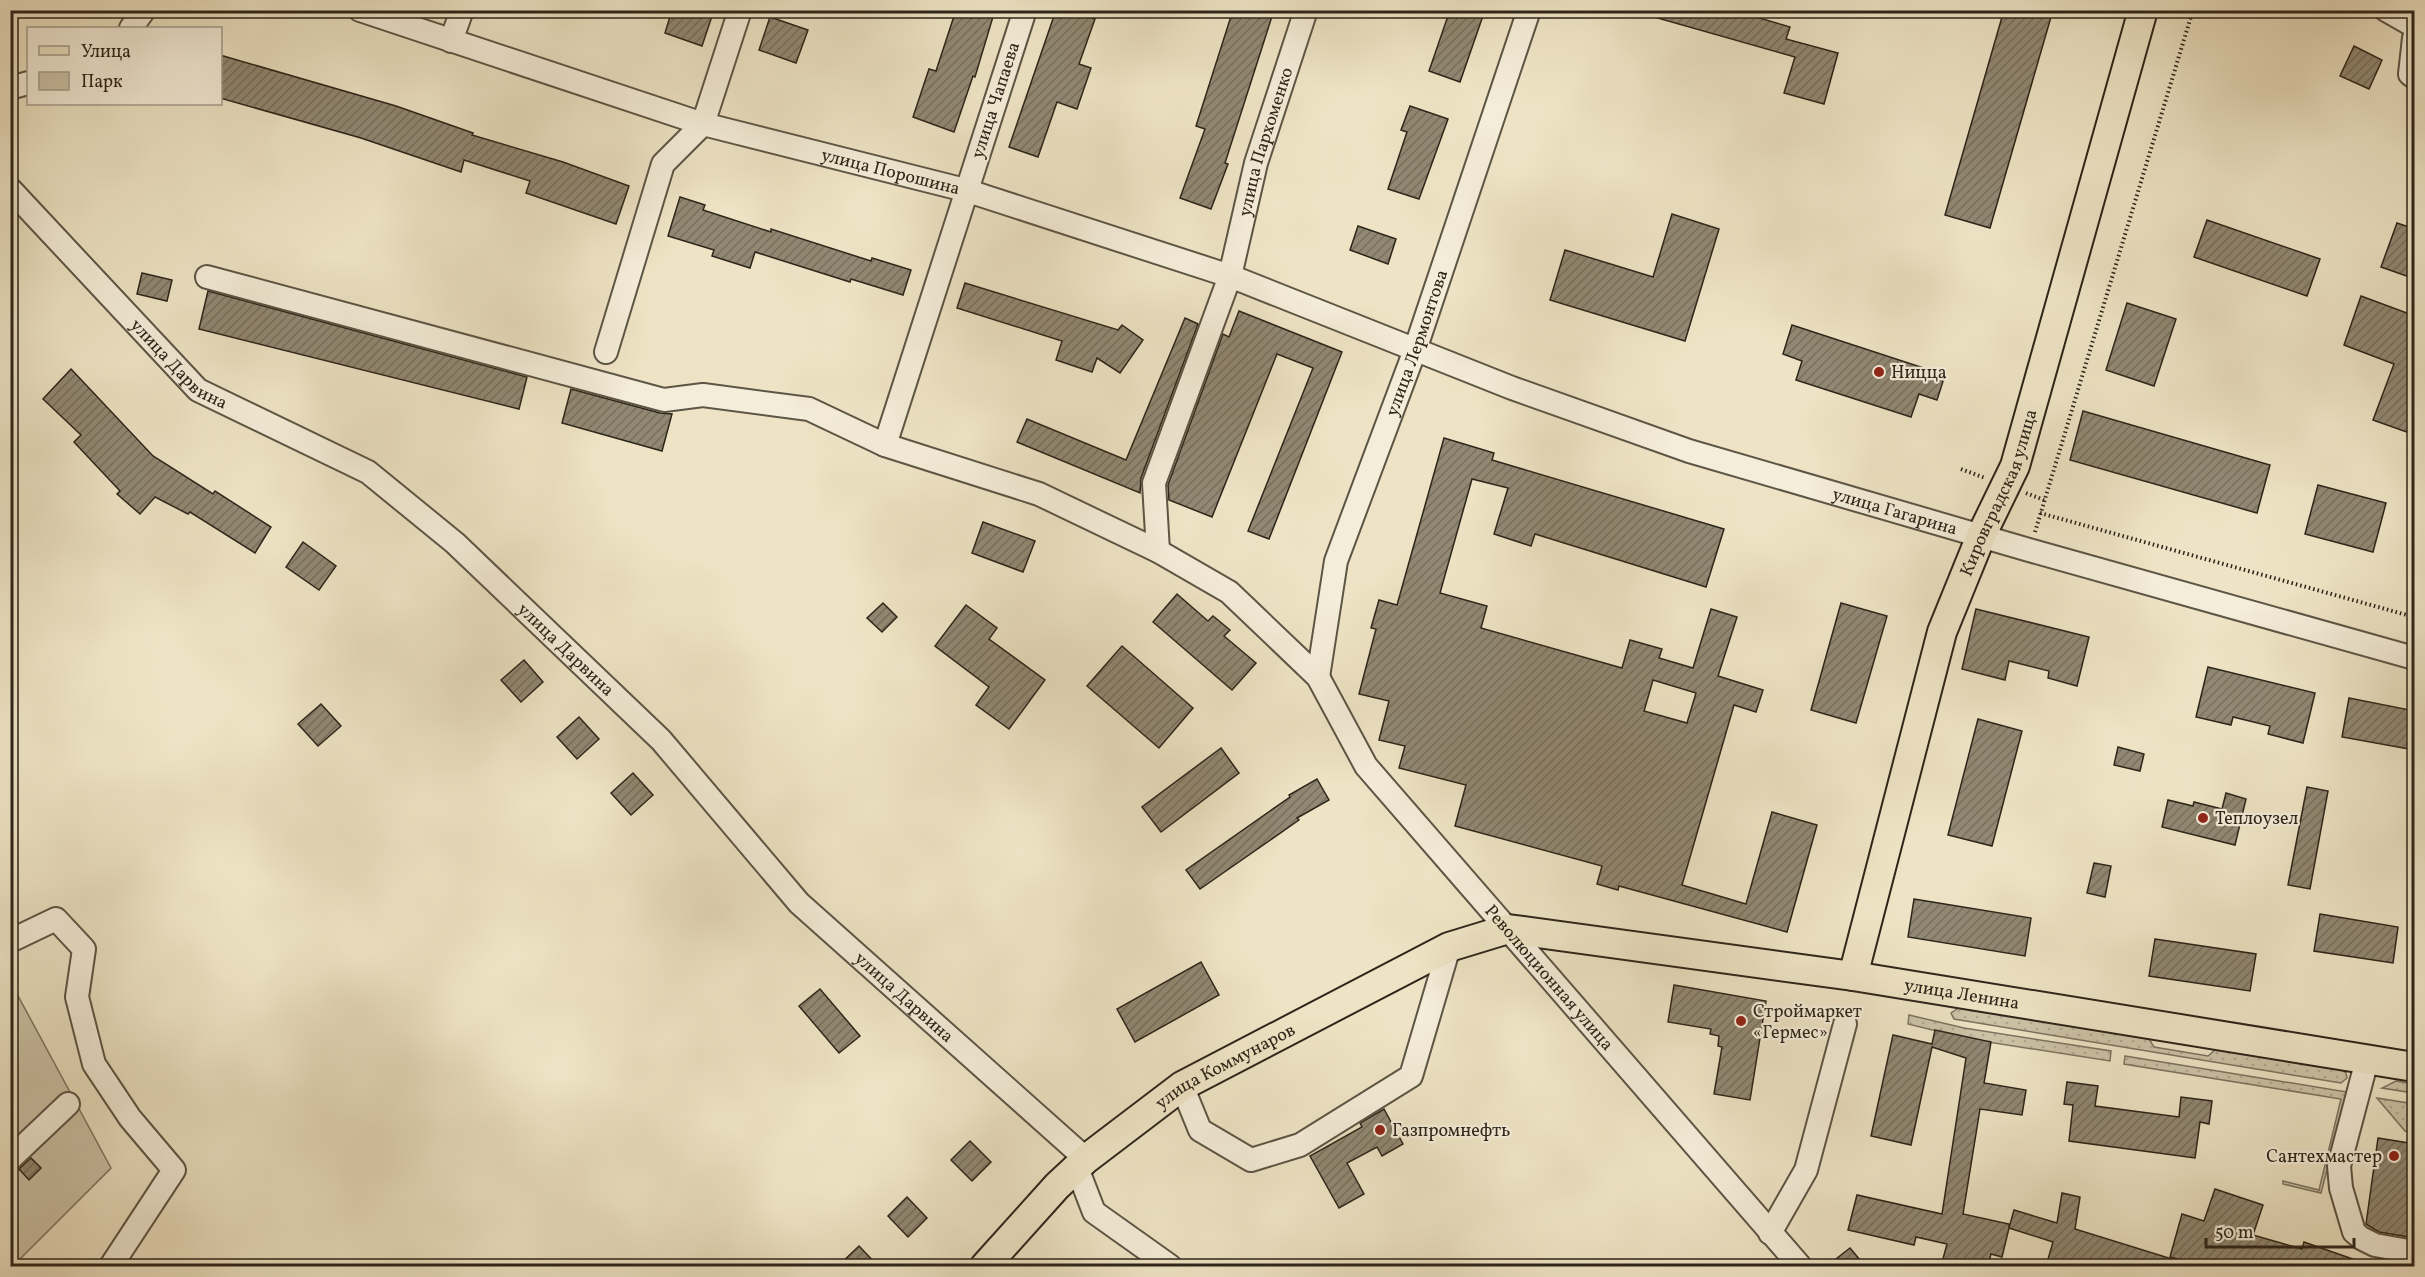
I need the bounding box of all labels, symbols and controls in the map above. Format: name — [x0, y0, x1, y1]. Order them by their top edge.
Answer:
legend — [27, 27, 222, 105]
street label: улица Чапаева — [966, 39, 1027, 162]
text: Улица — [81, 40, 131, 65]
street label: улица Пархоменко — [1233, 64, 1300, 219]
text: Парк — [81, 70, 123, 95]
street label: улица Порошина — [818, 143, 962, 202]
street label: улица Лермонтова — [1380, 267, 1455, 420]
street label: улица Дарвина — [124, 314, 231, 416]
place label: Ницца — [1891, 361, 1947, 386]
marker: Ницца — [1872, 365, 1886, 379]
street label: Кировградская улица — [1955, 407, 2044, 581]
street label: улица Гагарина — [1829, 482, 1960, 542]
street label: улица Дарвина — [511, 598, 619, 703]
place label: Теплоузел — [2215, 807, 2299, 832]
marker: Теплоузел — [2196, 811, 2210, 825]
street label: Революционная улица — [1478, 900, 1619, 1057]
street label: улица Дарвина — [848, 947, 959, 1049]
street label: улица Ленина — [1902, 973, 2021, 1017]
place label: Строймаркет «Гермес» — [1753, 1000, 1862, 1046]
marker: Строймаркет «Гермес» — [1734, 1014, 1748, 1028]
street label: улица Коммунаров — [1150, 1018, 1300, 1116]
place label: Газпромнефть — [1392, 1119, 1510, 1144]
marker: Газпромнефть — [1373, 1123, 1387, 1137]
place label: Сантехмастер — [2266, 1145, 2382, 1170]
marker: Сантехмастер — [2387, 1149, 2401, 1163]
scale bar — [2206, 1211, 2354, 1249]
text: 50 m — [2215, 1221, 2254, 1246]

